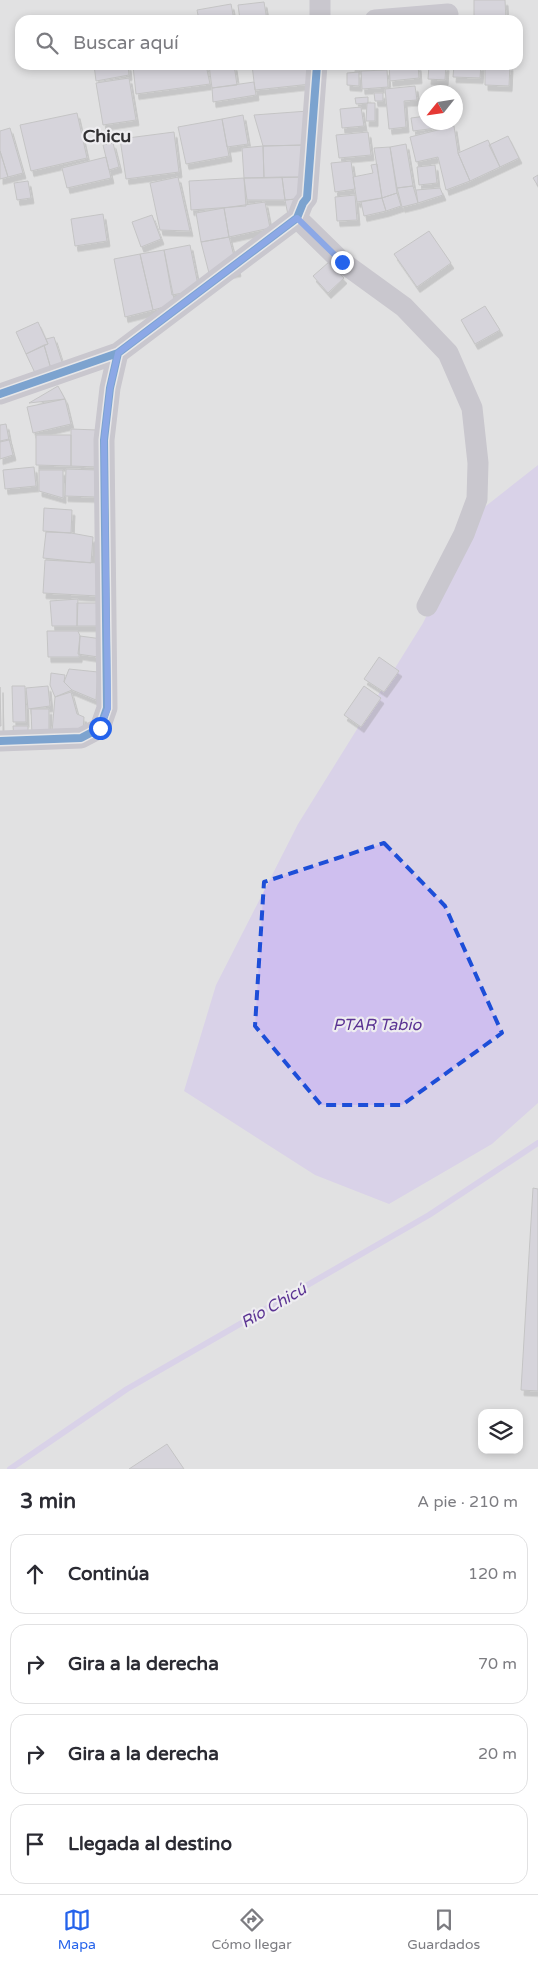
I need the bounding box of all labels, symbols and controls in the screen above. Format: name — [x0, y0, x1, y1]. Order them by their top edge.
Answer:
search box — [15, 15, 523, 70]
icon: search — [33, 29, 61, 57]
text: Buscar aquí — [73, 32, 179, 54]
north arrow — [418, 85, 463, 130]
district label: Chicu — [83, 125, 131, 147]
route end — [331, 251, 354, 274]
route start — [89, 717, 112, 740]
water label: PTAR Tabio — [333, 1015, 422, 1035]
water label: Río Chicú — [237, 1278, 311, 1333]
map controls — [478, 1409, 523, 1454]
button: layers — [478, 1409, 523, 1454]
text: 3 min — [20, 1489, 76, 1514]
text: A pie · 210 m — [417, 1492, 518, 1512]
icon: ahead — [21, 1560, 49, 1588]
text: Continúa — [68, 1563, 150, 1585]
text: 120 m — [468, 1564, 517, 1584]
icon: right — [21, 1650, 49, 1678]
text: Gira a la derecha — [68, 1653, 219, 1675]
text: 70 m — [478, 1654, 517, 1674]
icon: right — [21, 1740, 49, 1768]
text: Gira a la derecha — [68, 1743, 219, 1765]
text: 20 m — [478, 1744, 517, 1764]
icon: arrive — [21, 1830, 49, 1858]
text: Llegada al destino — [68, 1833, 232, 1855]
tab: Mapa — [58, 1906, 96, 1953]
tab: Cómo llegar — [212, 1906, 292, 1953]
tab: Guardados — [407, 1906, 480, 1953]

